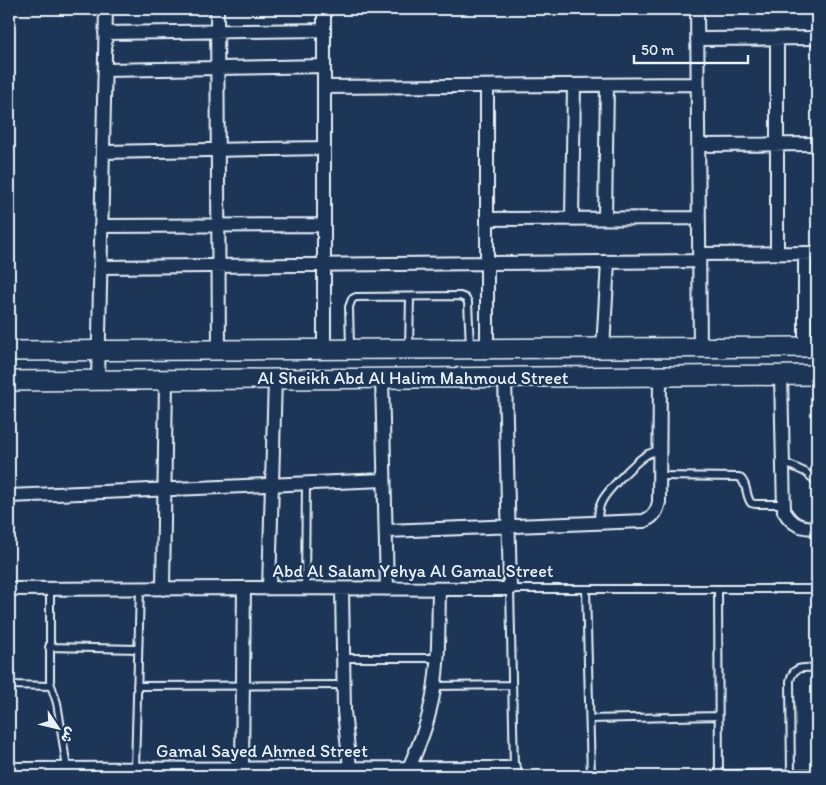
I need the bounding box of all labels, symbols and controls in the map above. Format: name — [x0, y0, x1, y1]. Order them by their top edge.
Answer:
scale bar — [634, 32, 747, 64]
text: 50 m — [641, 41, 674, 59]
street label: Al Sheikh Abd Al Halim Mahmoud Street — [258, 367, 569, 389]
street label: Abd Al Salam Yehya Al Gamal Street — [273, 560, 554, 582]
north arrow — [32, 702, 82, 752]
text: ش — [57, 724, 80, 746]
street label: Gamal Sayed Ahmed Street — [156, 740, 368, 762]

